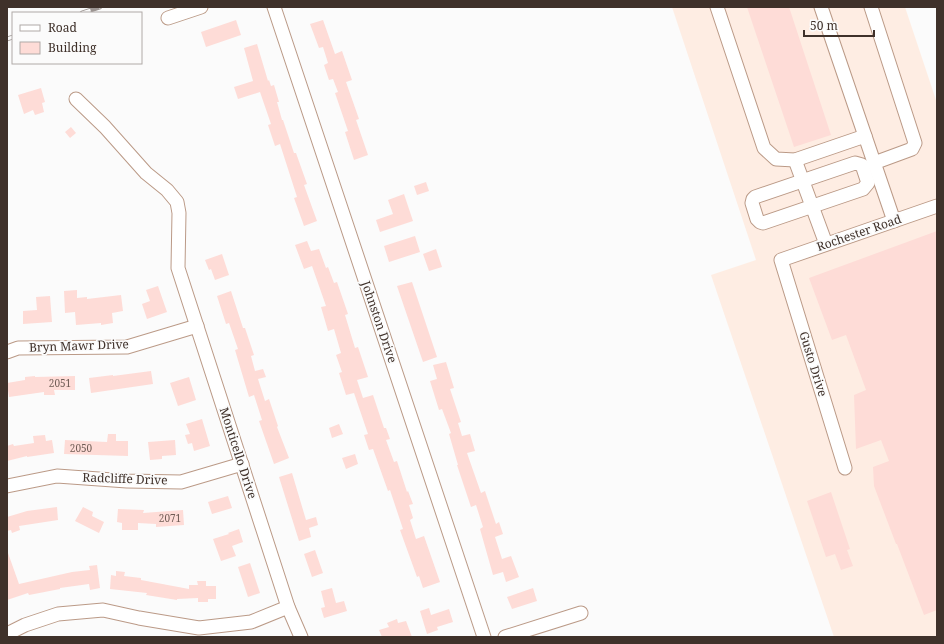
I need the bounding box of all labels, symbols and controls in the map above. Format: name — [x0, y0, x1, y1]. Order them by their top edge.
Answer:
legend — [12, 12, 142, 64]
scale bar — [804, 12, 874, 38]
text: 50 m — [810, 17, 838, 34]
text: Road — [48, 19, 78, 36]
text: Building — [48, 39, 97, 56]
street label: Rochester Road — [814, 210, 904, 255]
street label: Johnston Drive — [357, 278, 401, 365]
street label: Gusto Drive — [795, 329, 831, 399]
street label: Bryn Mawr Drive — [29, 335, 129, 356]
house number: 2051 — [49, 376, 71, 390]
street label: Monticello Drive — [216, 405, 261, 501]
house number: 2050 — [70, 441, 93, 455]
street label: Radcliffe Drive — [82, 469, 168, 488]
house number: 2071 — [159, 511, 181, 525]

